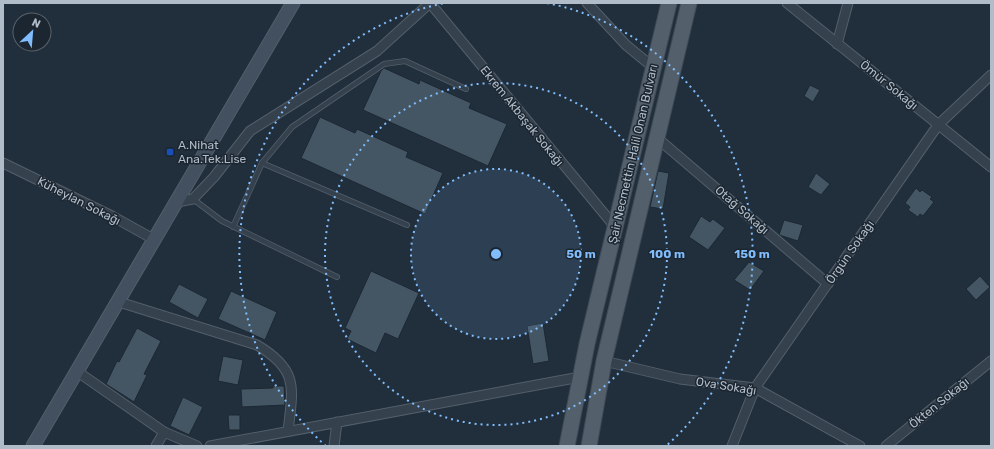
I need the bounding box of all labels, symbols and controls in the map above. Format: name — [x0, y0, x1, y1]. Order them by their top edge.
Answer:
north arrow — [12, 12, 52, 52]
text: N — [30, 16, 43, 31]
street label: Ömür Sokağı — [857, 57, 921, 113]
street label: Ekrem Akbaşak Sokağı — [477, 63, 567, 169]
street label: Şair Necmettin Halil Onan Bulvarı — [606, 63, 660, 245]
place label: A.Nihat Ana.Tek.Lise — [178, 138, 247, 166]
marker: A.Nihat Ana.Tek.Lise — [165, 147, 175, 157]
street label: Küheylan Sokağı — [35, 174, 123, 228]
street label: Otağ Sokağı — [712, 183, 772, 237]
street label: Örgün Sokağı — [823, 217, 877, 286]
centre of rings — [489, 247, 503, 261]
text: 50 m — [566, 247, 596, 261]
text: 100 m — [649, 247, 685, 261]
text: 150 m — [734, 247, 770, 261]
street label: Ova Sokağı — [695, 374, 757, 398]
street label: Ökten Sokağı — [906, 375, 972, 431]

